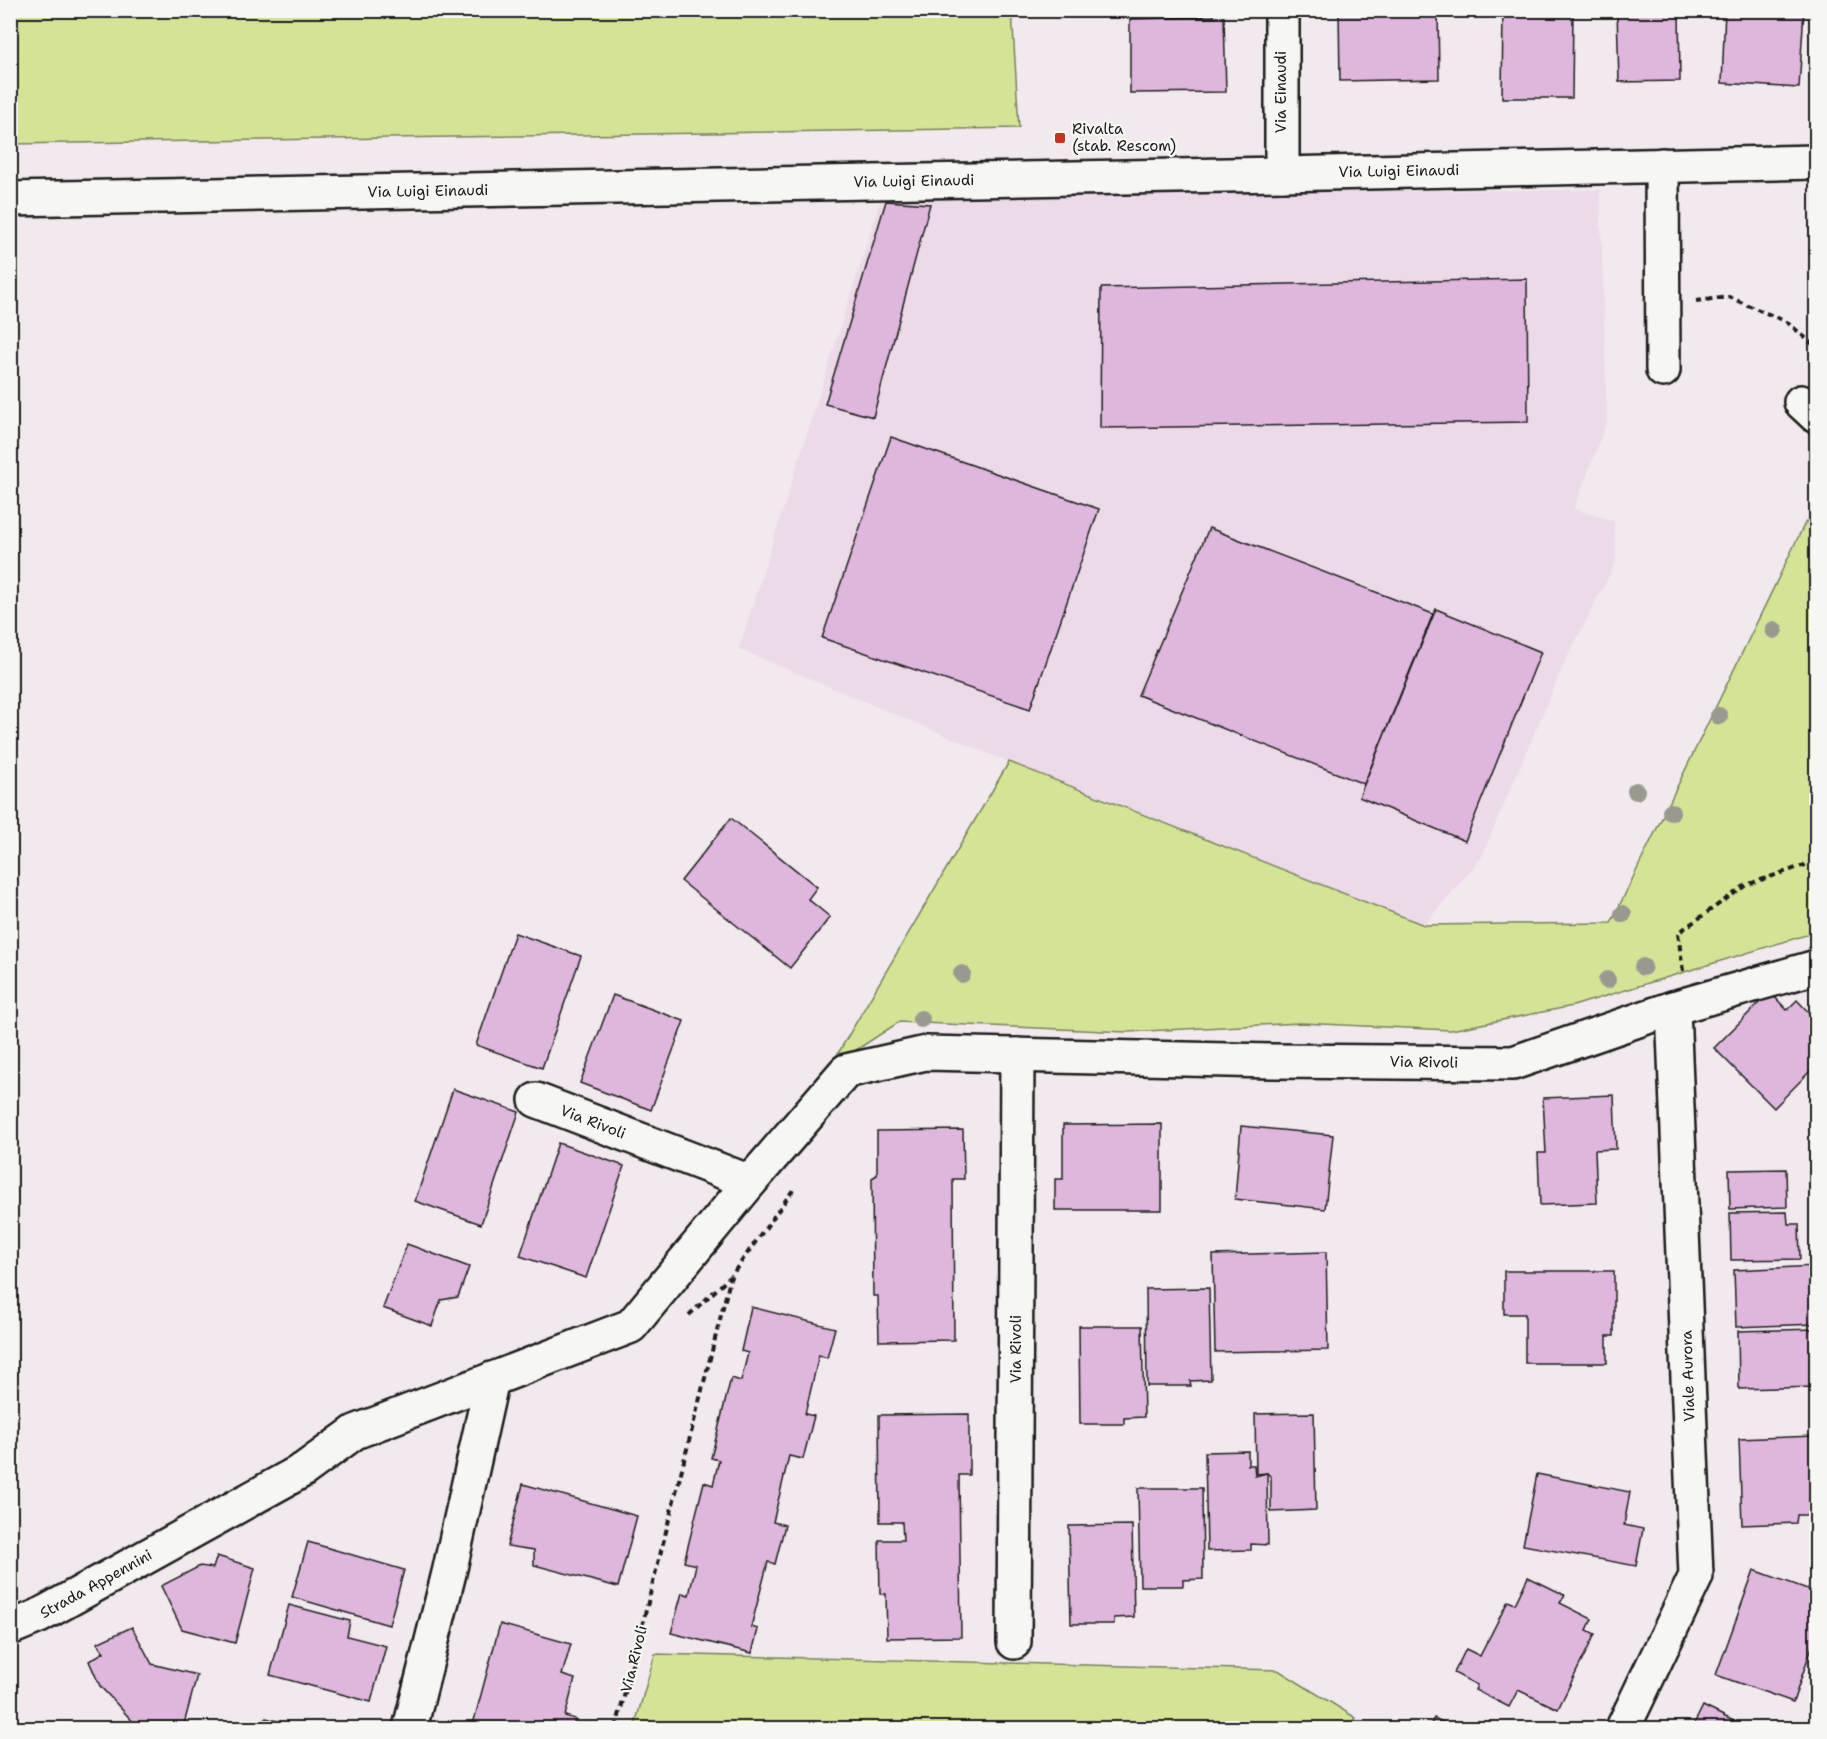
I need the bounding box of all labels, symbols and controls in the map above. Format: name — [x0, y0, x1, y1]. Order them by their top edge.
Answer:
street label: Via Einaudi — [1271, 51, 1291, 133]
place label: Rivalta (stab. Rescom) — [1072, 119, 1176, 156]
marker: Rivalta (stab. Rescom) — [1053, 131, 1067, 145]
street label: Via Luigi Einaudi — [1338, 160, 1460, 182]
street label: Via Luigi Einaudi — [853, 170, 975, 192]
street label: Via Luigi Einaudi — [367, 180, 489, 202]
street label: Via Rivoli — [1390, 1051, 1458, 1073]
street label: Via Rivoli — [557, 1100, 629, 1144]
street label: Via Rivoli — [1006, 1315, 1026, 1383]
street label: Viale Aurora — [1676, 1329, 1700, 1422]
street label: Strada Appennini — [36, 1545, 156, 1623]
street label: Via Rivoli — [616, 1623, 652, 1695]

